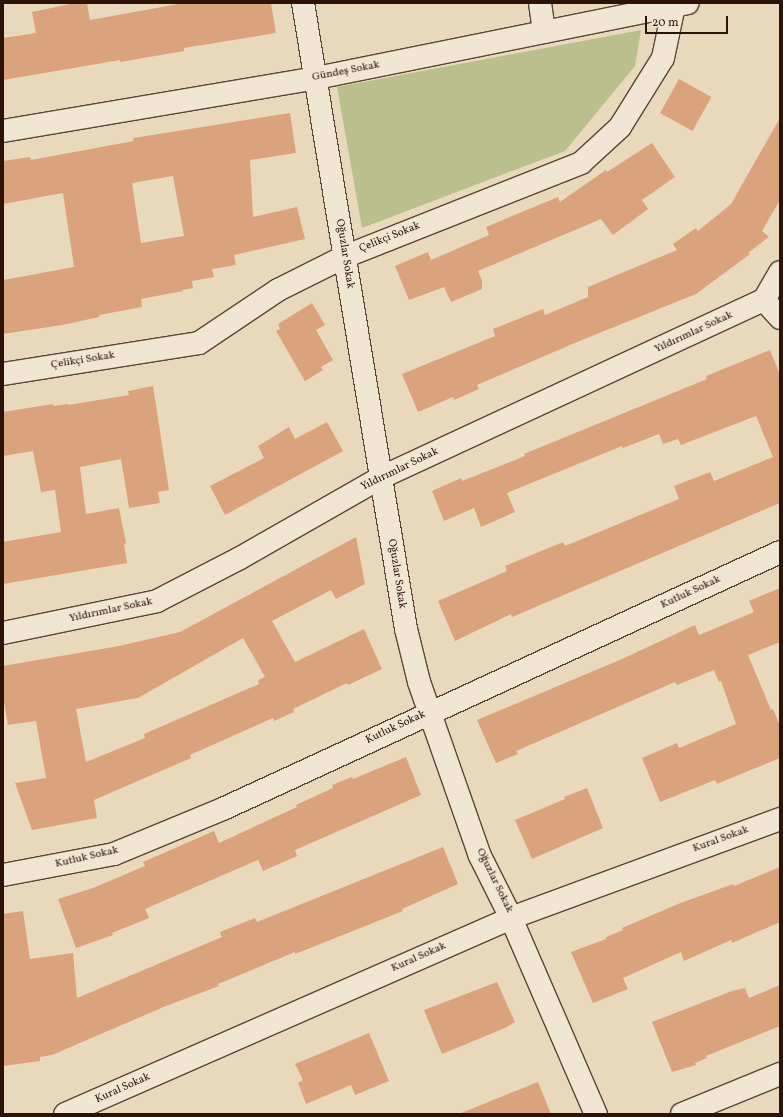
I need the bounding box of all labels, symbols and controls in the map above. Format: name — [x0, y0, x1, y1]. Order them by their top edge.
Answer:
scale bar — [647, 8, 730, 34]
text: 20 m — [652, 15, 679, 31]
street label: Gündeş Sokak — [311, 59, 381, 85]
street label: Oğuzlar Sokak — [332, 218, 356, 290]
street label: Çelikçi Sokak — [358, 220, 422, 256]
street label: Yıldırımlar Sokak — [653, 309, 735, 357]
street label: Çelikçi Sokak — [50, 349, 116, 373]
street label: Yıldırımlar Sokak — [359, 446, 441, 494]
street label: Oğuzlar Sokak — [384, 538, 408, 610]
street label: Kutluk Sokak — [659, 573, 723, 613]
street label: Yıldırımlar Sokak — [68, 596, 154, 626]
street label: Kutluk Sokak — [364, 708, 428, 748]
street label: Kural Sokak — [691, 824, 751, 856]
street label: Kutluk Sokak — [54, 844, 120, 872]
street label: Oğuzlar Sokak — [473, 847, 515, 915]
street label: Kural Sokak — [390, 940, 448, 976]
street label: Kural Sokak — [94, 1071, 152, 1107]

